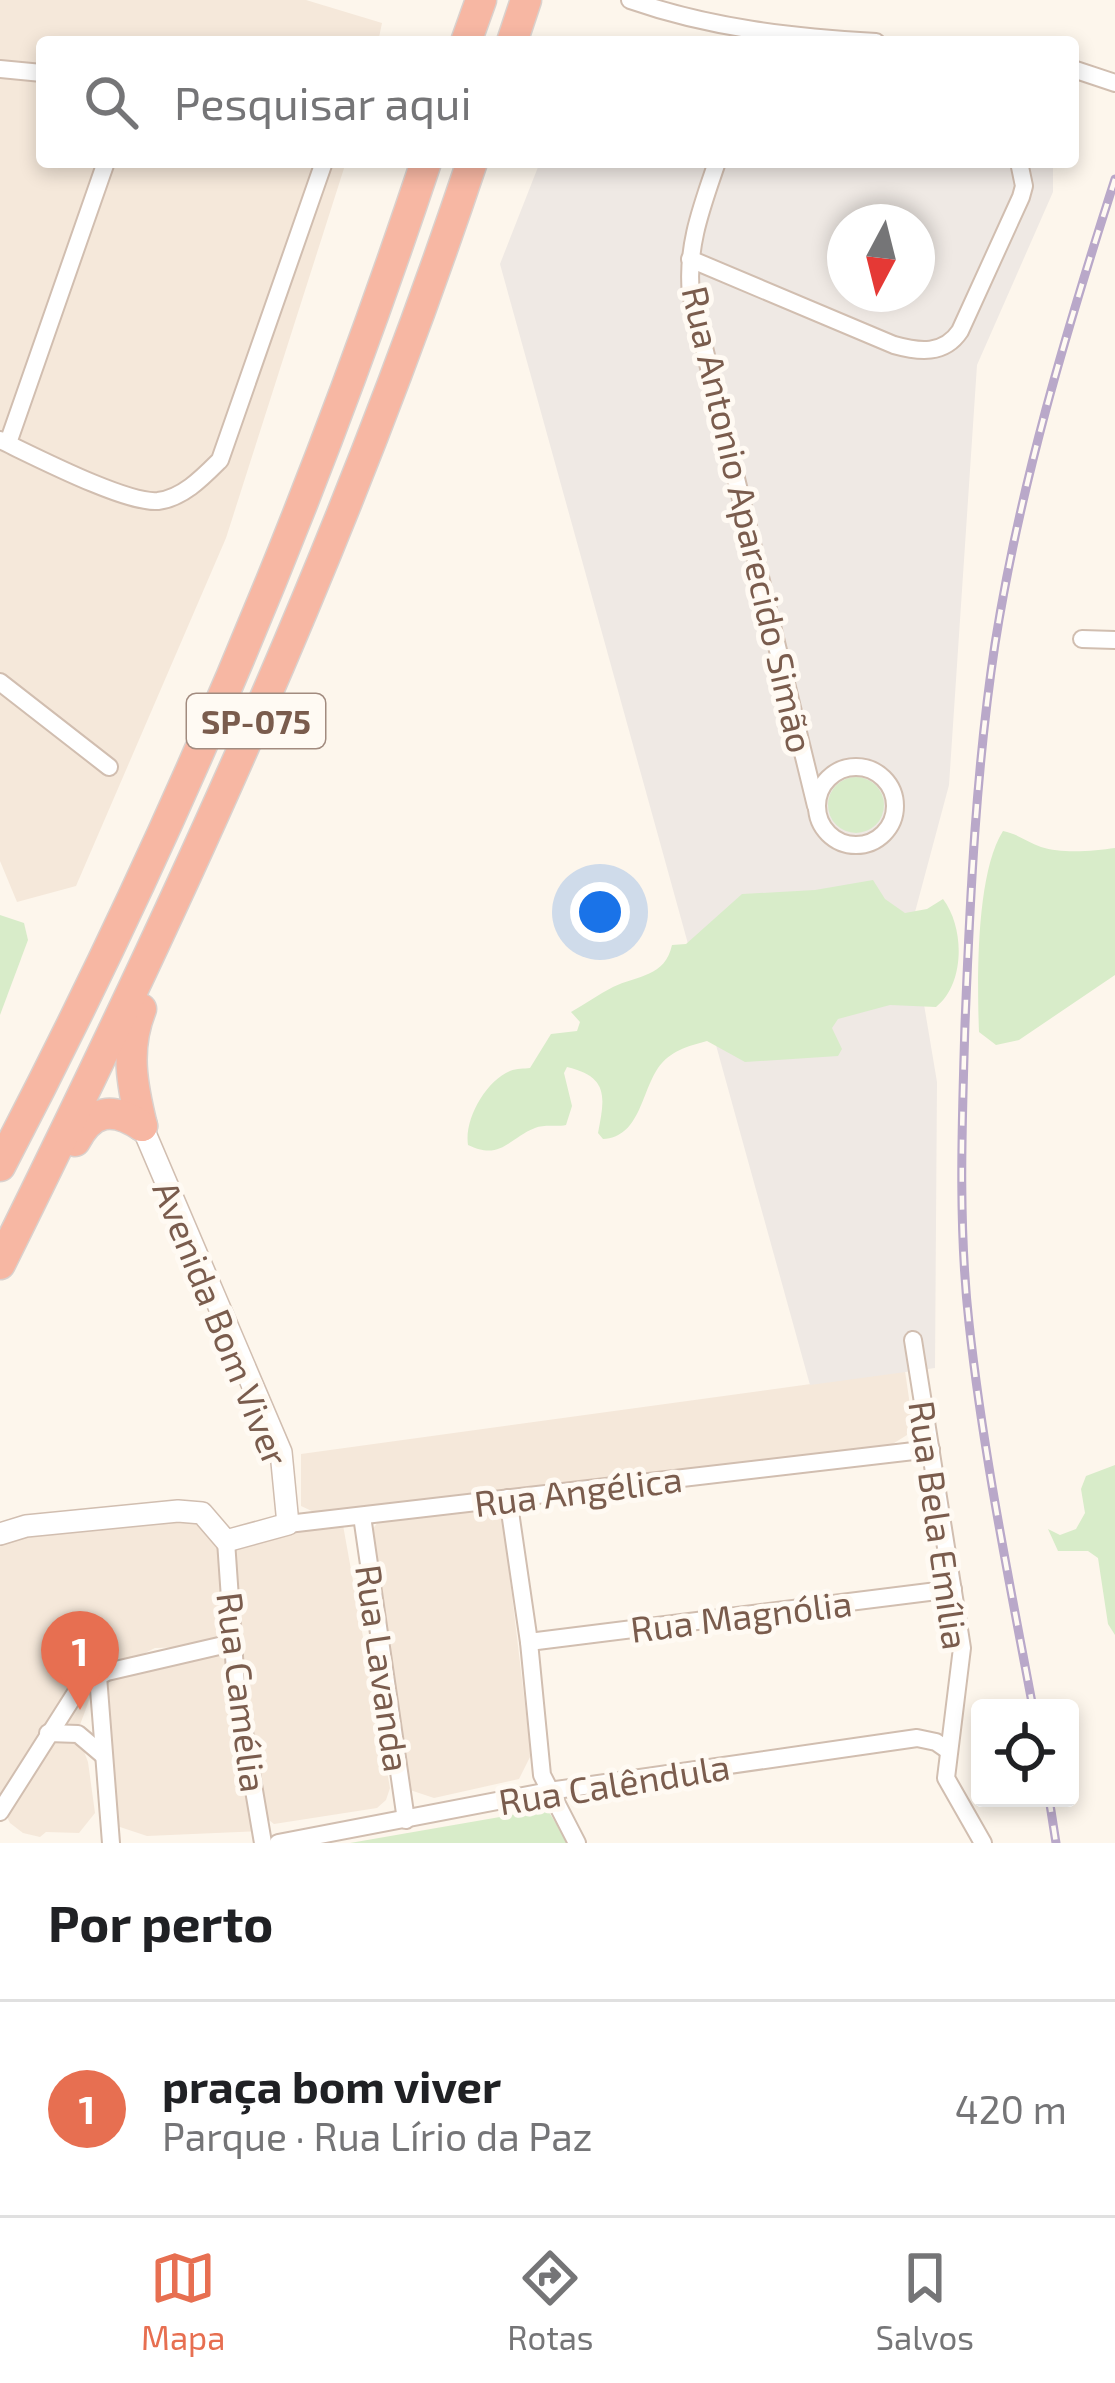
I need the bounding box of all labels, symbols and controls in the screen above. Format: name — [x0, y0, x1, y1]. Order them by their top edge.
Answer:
search box — [36, 36, 1079, 168]
icon: search — [78, 69, 144, 135]
text: Pesquisar aqui — [174, 75, 472, 129]
north arrow — [827, 204, 935, 312]
street label: Rua Antonio Aparecido Simão — [674, 282, 824, 756]
road number: SP-075 — [187, 694, 325, 748]
your location — [570, 882, 630, 942]
street label: Avenida Bom Viver — [145, 1174, 299, 1472]
street label: Rua Bela Emília — [901, 1398, 979, 1652]
street label: Rua Angélica — [472, 1456, 684, 1524]
street label: Rua Lavanda — [348, 1562, 420, 1774]
street label: Rua Magnólia — [628, 1580, 854, 1650]
street label: Rua Camélia — [209, 1590, 277, 1794]
pin: 1 — [41, 1611, 119, 1710]
map controls — [971, 1699, 1079, 1807]
button: locate — [971, 1699, 1079, 1807]
street label: Rua Calêndula — [495, 1744, 733, 1822]
text: Por perto — [48, 1891, 273, 1952]
text: praça bom viver — [162, 2058, 501, 2112]
text: 1 — [79, 2085, 95, 2132]
text: 420 m — [955, 2085, 1067, 2132]
text: Parque · Rua Lírio da Paz — [162, 2112, 592, 2159]
tab: Mapa — [141, 2245, 225, 2357]
tab: Rotas — [507, 2245, 594, 2357]
tab: Salvos — [876, 2245, 974, 2357]

